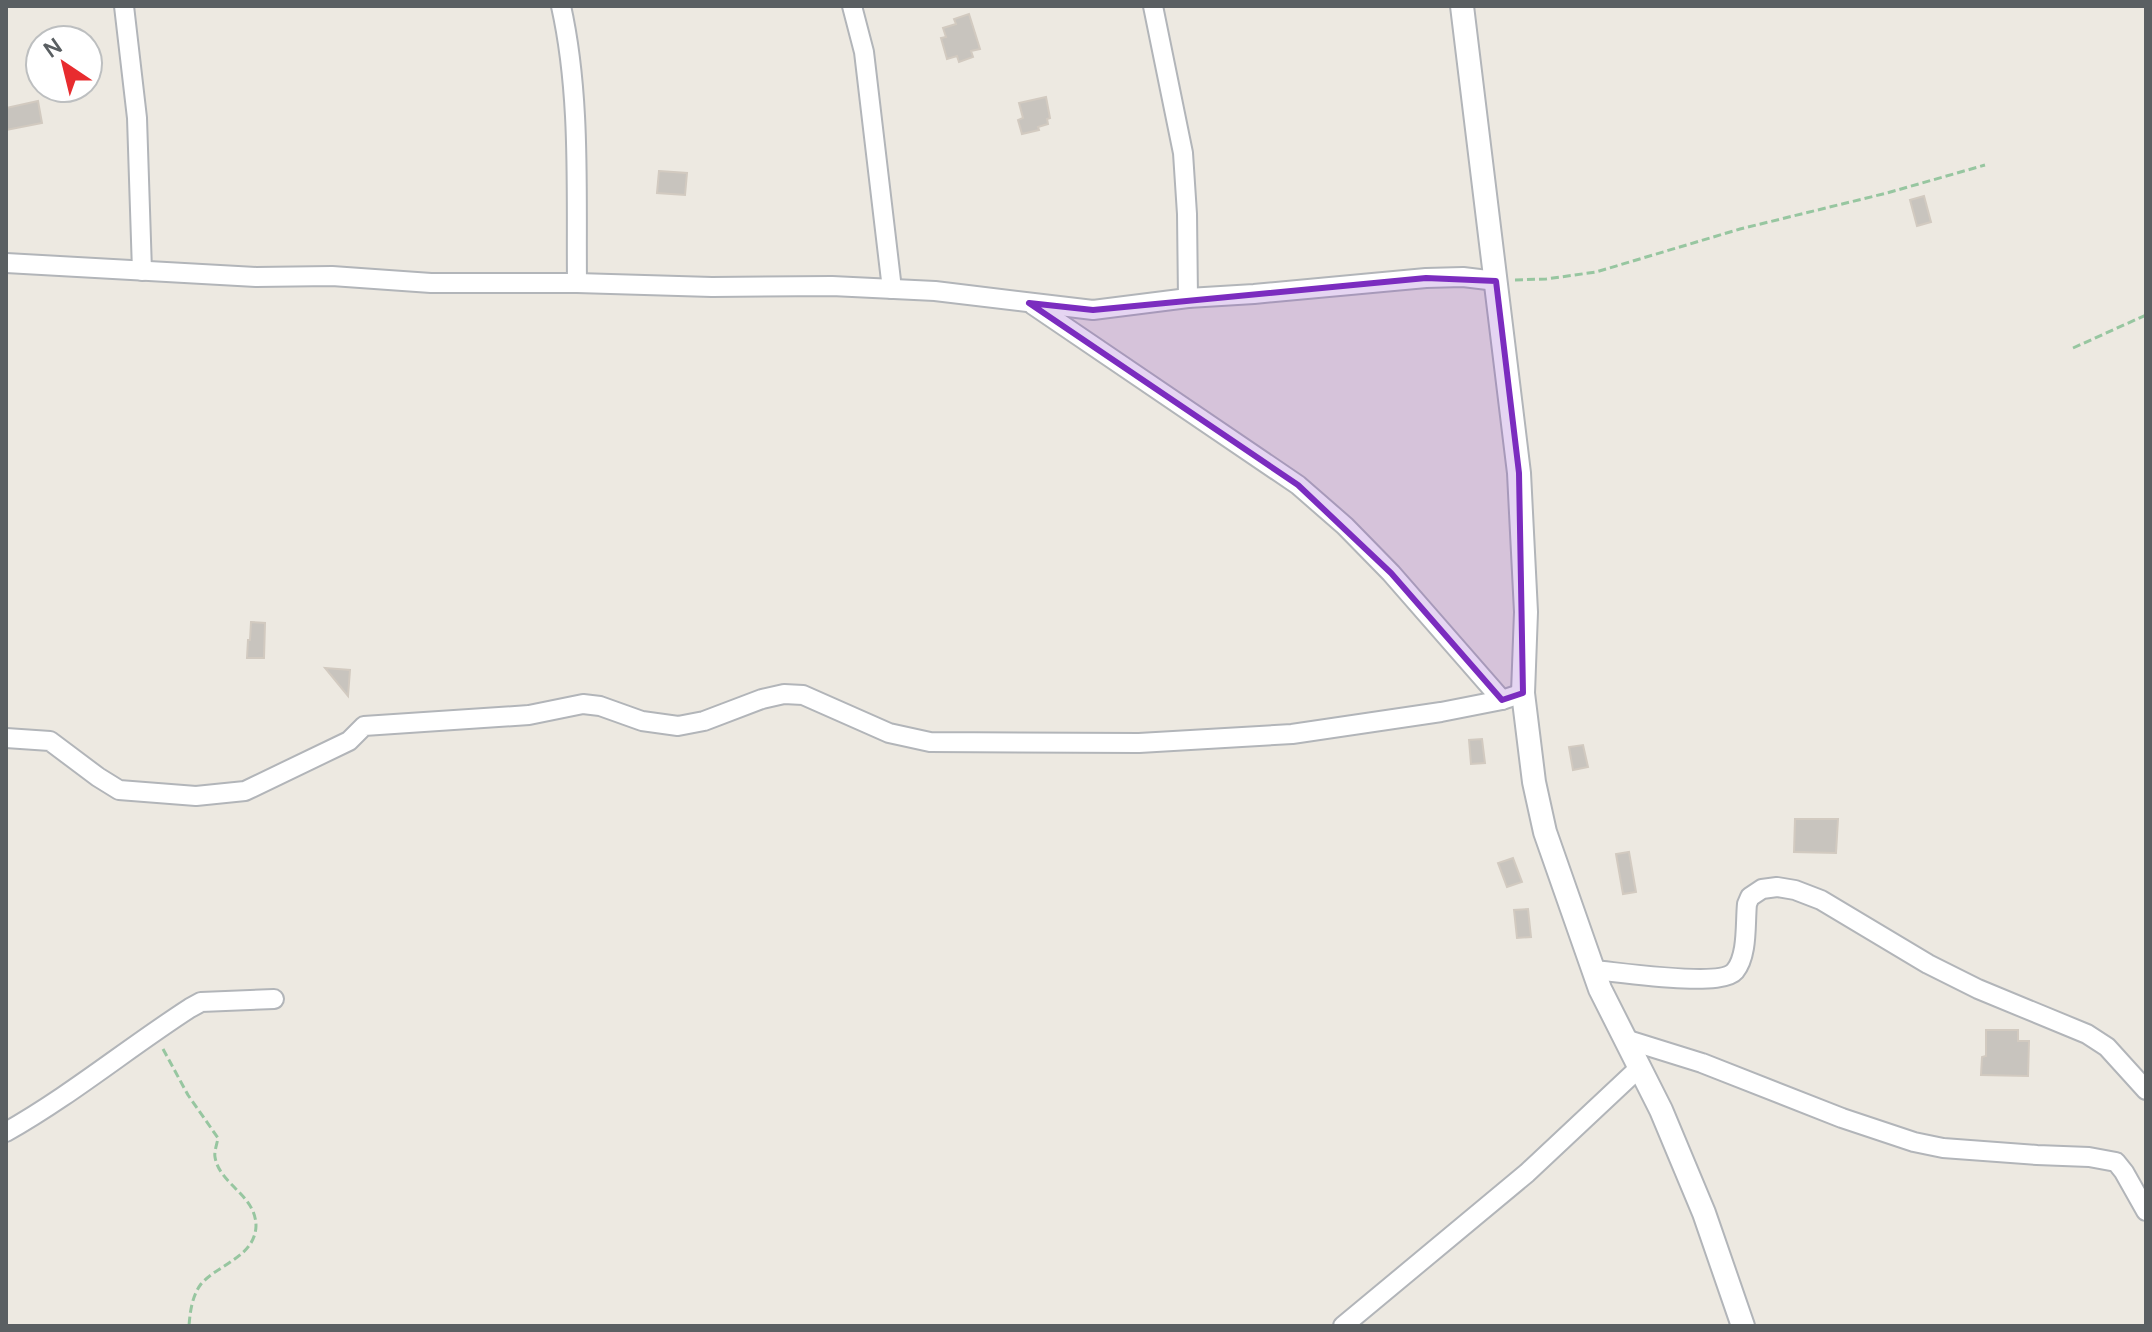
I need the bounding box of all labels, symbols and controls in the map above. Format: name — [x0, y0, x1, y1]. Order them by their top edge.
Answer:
north arrow — [24, 24, 104, 104]
text: N — [37, 31, 68, 64]

